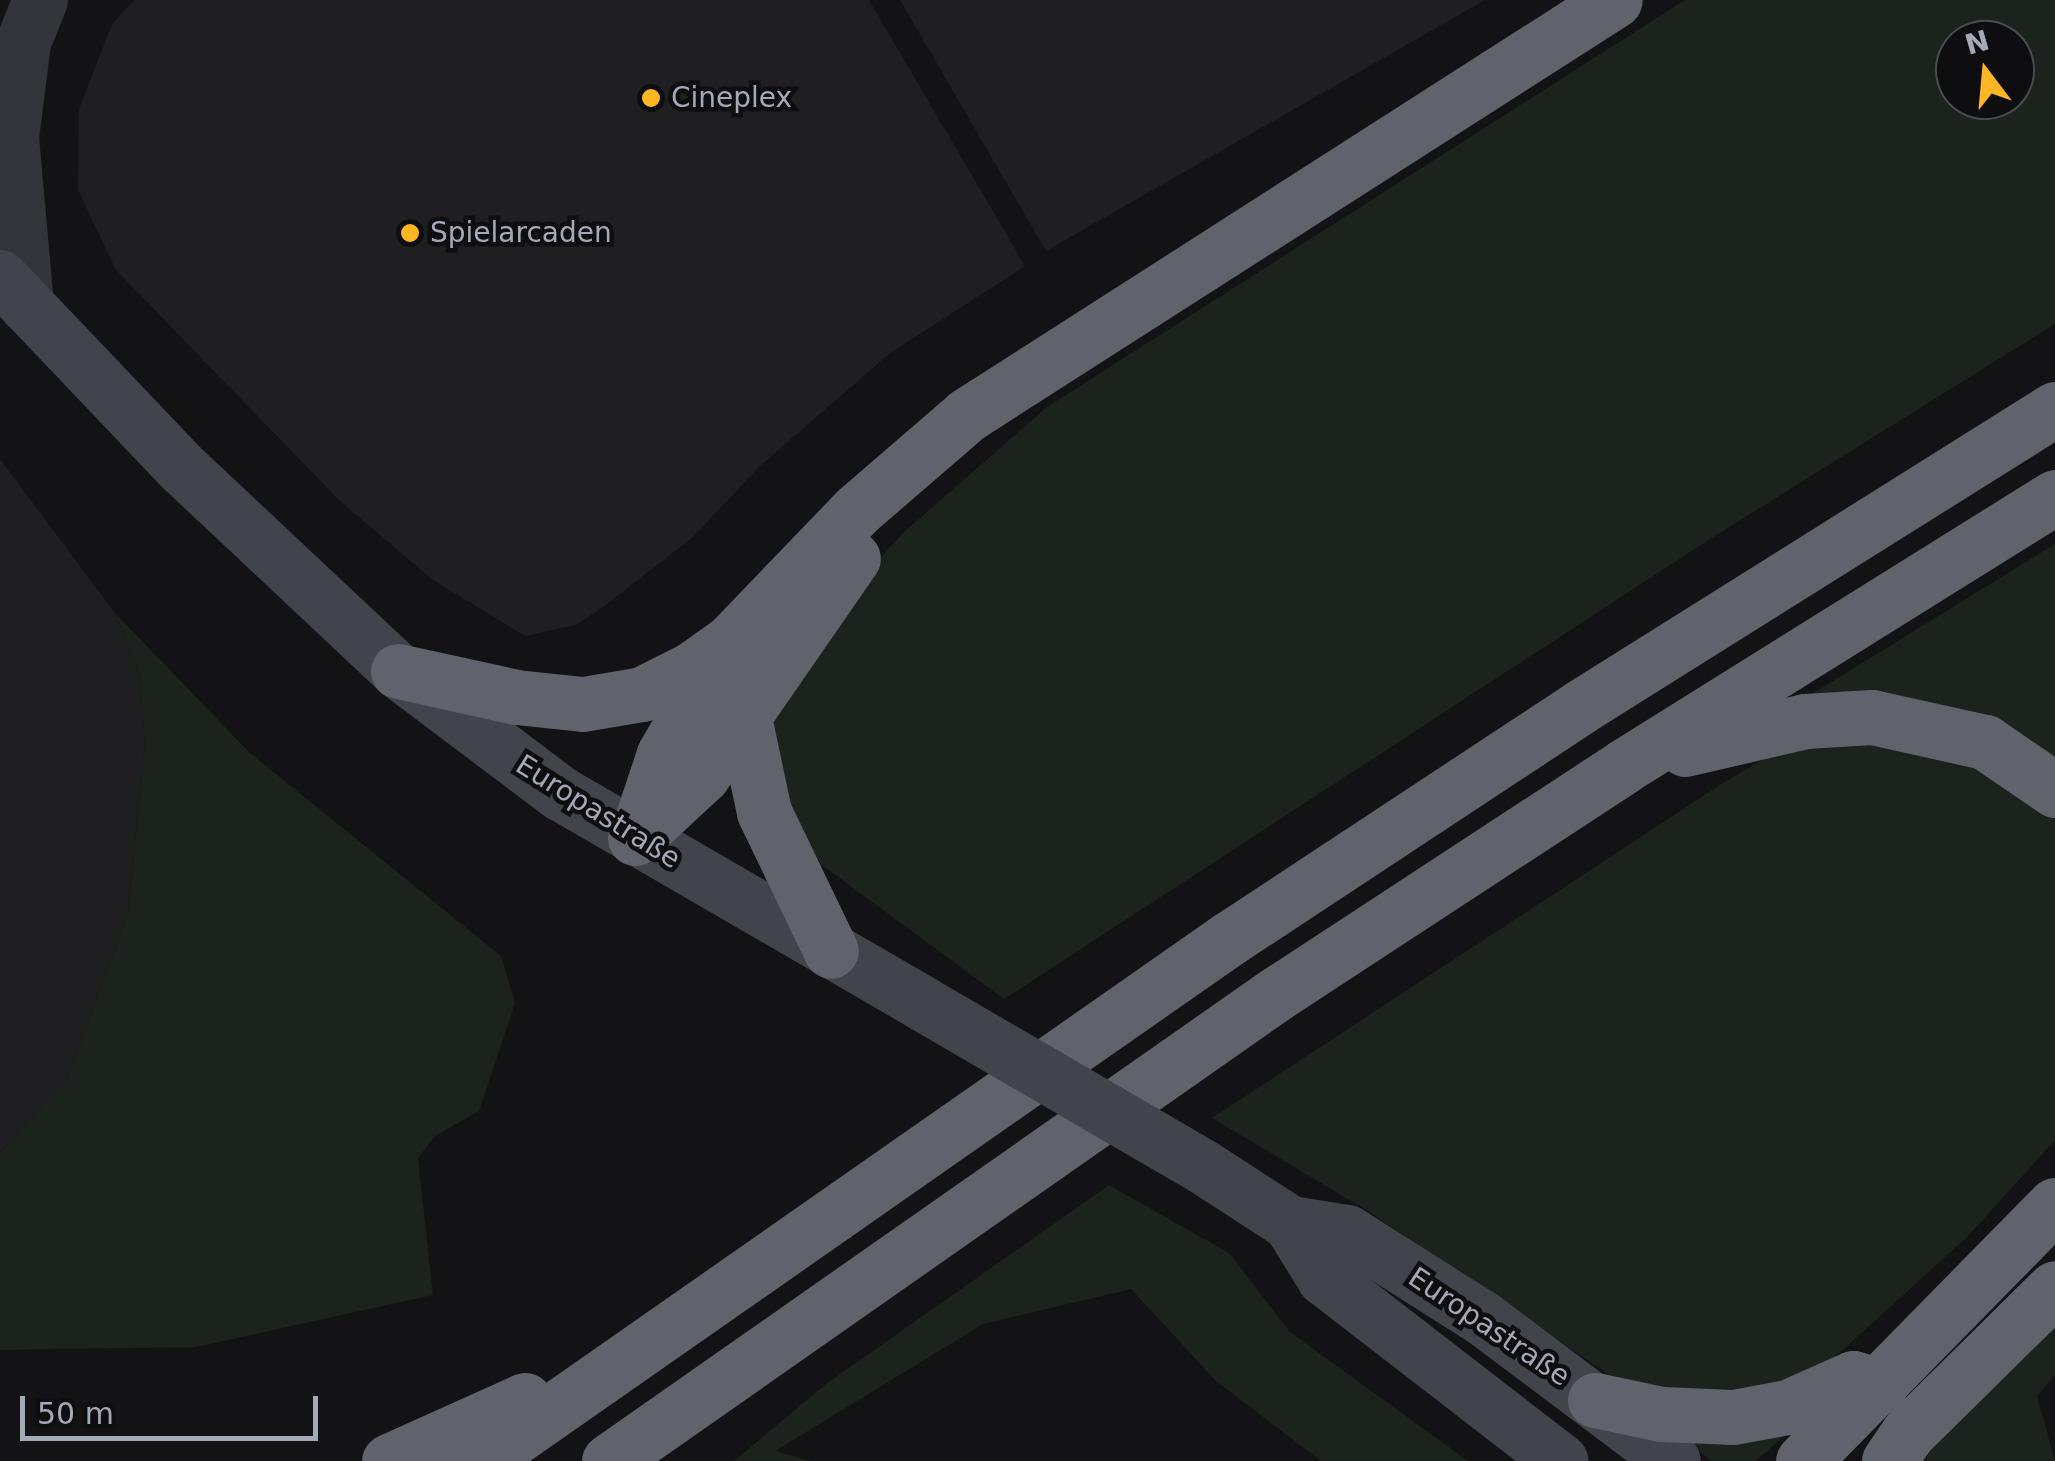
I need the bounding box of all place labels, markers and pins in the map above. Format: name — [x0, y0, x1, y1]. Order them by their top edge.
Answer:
place label: Cineplex — [671, 81, 792, 115]
marker: Cineplex — [640, 87, 662, 109]
place label: Spielarcaden — [430, 216, 612, 250]
marker: Spielarcaden — [399, 222, 421, 244]

